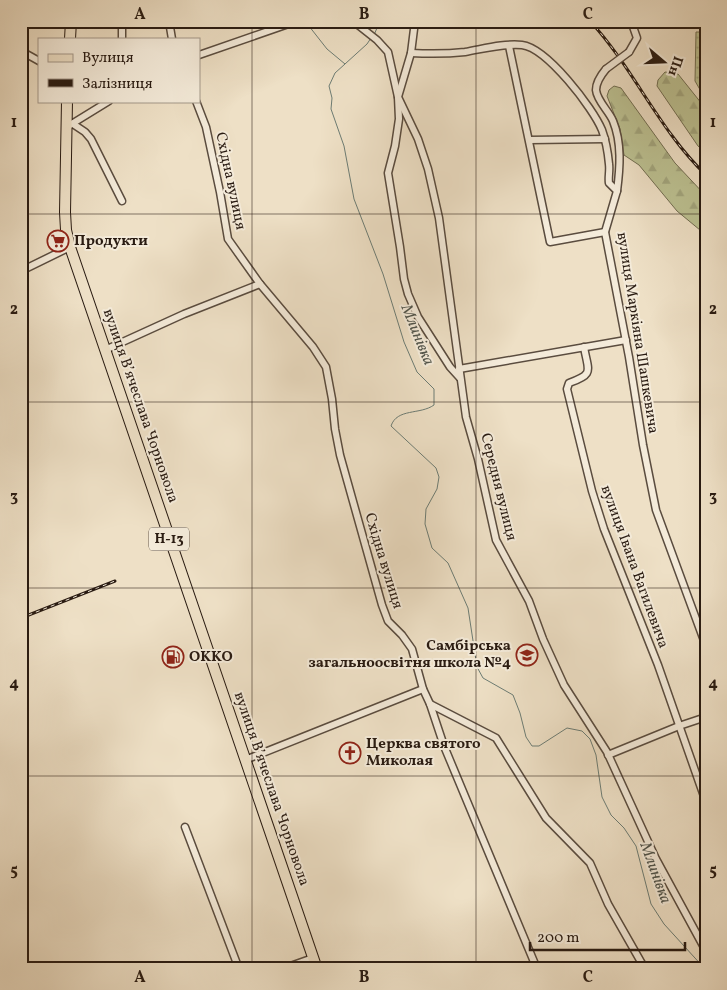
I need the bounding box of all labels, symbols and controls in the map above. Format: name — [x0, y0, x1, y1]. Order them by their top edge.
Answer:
text: A — [134, 4, 146, 26]
text: B — [359, 4, 370, 26]
text: C — [583, 4, 593, 26]
legend — [38, 38, 200, 102]
north arrow — [640, 38, 690, 88]
text: Вулиця — [82, 48, 134, 69]
text: Пн — [663, 53, 687, 78]
text: Залізниця — [82, 74, 153, 95]
text: 1 — [11, 112, 17, 134]
text: 1 — [710, 112, 716, 134]
street label: Східна вулиця — [209, 130, 251, 232]
supermarket icon: Продукти — [46, 229, 70, 253]
place label: Продукти — [74, 231, 148, 252]
street label: вулиця Маркіяна Шашкевича — [611, 231, 663, 435]
text: 2 — [10, 299, 18, 321]
text: 2 — [709, 299, 717, 321]
water label: Млинівка — [394, 300, 439, 369]
street label: вулиця Вʼячеслава Чорновола — [97, 306, 183, 506]
street label: Середня вулиця — [474, 431, 522, 543]
street label: вулиця Івана Вагилевича — [595, 483, 673, 651]
text: 3 — [10, 486, 18, 508]
text: 3 — [709, 486, 717, 508]
street label: Східна вулиця — [358, 510, 408, 612]
road number: Н-13 — [149, 528, 189, 550]
place label: Самбірська загальноосвітня школа №4 — [308, 636, 511, 674]
school or university icon: Самбірська загальноосвітня школа №4 — [515, 643, 539, 667]
fuel station icon: OKKO — [161, 645, 185, 669]
place label: OKKO — [189, 647, 233, 668]
text: 4 — [9, 673, 19, 695]
text: 4 — [708, 673, 718, 695]
street label: вулиця Вʼячеслава Чорновола — [228, 689, 314, 889]
place label: Церква святого Миколая — [366, 734, 481, 772]
church icon: Церква святого Миколая — [338, 741, 362, 765]
water label: Млинівка — [633, 838, 676, 907]
text: 5 — [10, 860, 18, 882]
text: 5 — [709, 860, 717, 882]
scale bar — [530, 920, 684, 952]
text: 200 m — [537, 928, 580, 949]
text: A — [134, 967, 146, 989]
text: B — [359, 967, 370, 989]
text: C — [583, 967, 593, 989]

